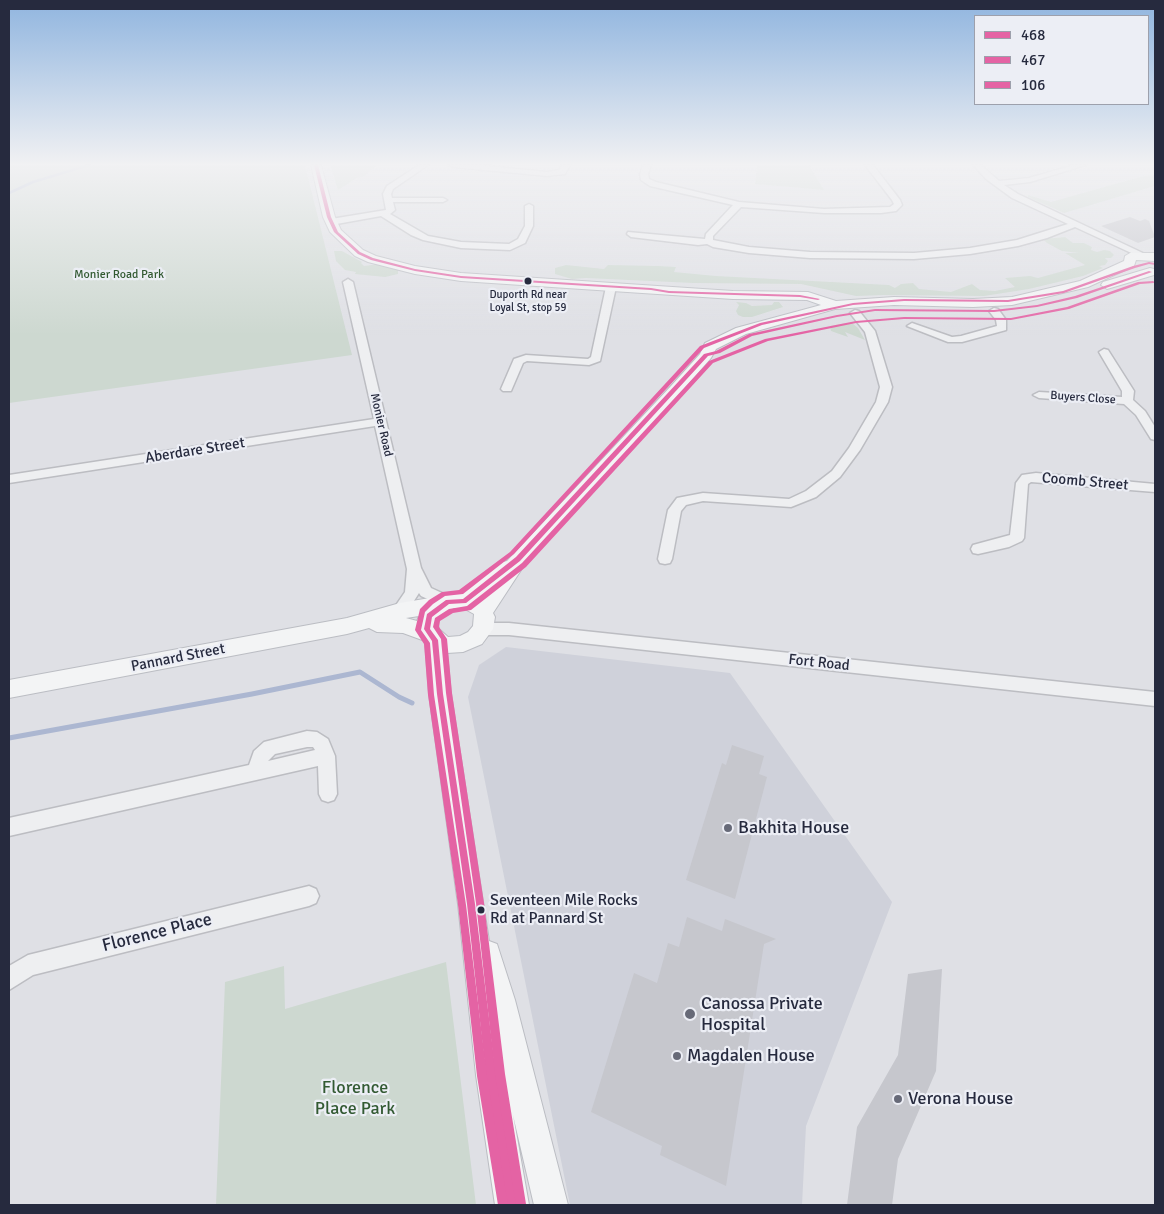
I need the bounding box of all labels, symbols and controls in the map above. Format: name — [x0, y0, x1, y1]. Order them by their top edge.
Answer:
legend — [974, 15, 1149, 105]
text: 468 — [1021, 26, 1045, 44]
text: 467 — [1021, 51, 1045, 69]
text: 106 — [1021, 76, 1045, 94]
park label: Monier Road Park — [74, 268, 164, 282]
marker: Duporth Rd near Loyal St, stop 59 — [523, 276, 533, 286]
place label: Duporth Rd near Loyal St, stop 59 — [489, 288, 567, 314]
street label: Buyers Close — [1050, 389, 1116, 407]
street label: Monier Road — [367, 392, 395, 458]
street label: Aberdare Street — [144, 434, 246, 468]
street label: Coomb Street — [1041, 469, 1129, 495]
street label: Pannard Street — [129, 640, 227, 676]
street label: Fort Road — [787, 651, 851, 675]
place label: Bakhita House — [738, 817, 849, 839]
marker: Bakhita House — [722, 822, 734, 834]
place label: Seventeen Mile Rocks Rd at Pannard St — [490, 891, 638, 929]
marker: Seventeen Mile Rocks Rd at Pannard St — [476, 905, 486, 915]
street label: Florence Place — [100, 909, 214, 957]
place label: Canossa Private Hospital — [701, 993, 823, 1036]
marker: Canossa Private Hospital — [683, 1007, 697, 1021]
place label: Magdalen House — [687, 1045, 815, 1067]
marker: Magdalen House — [671, 1050, 683, 1062]
park label: Florence Place Park — [315, 1077, 395, 1120]
place label: Verona House — [908, 1088, 1013, 1110]
marker: Verona House — [892, 1093, 904, 1105]

